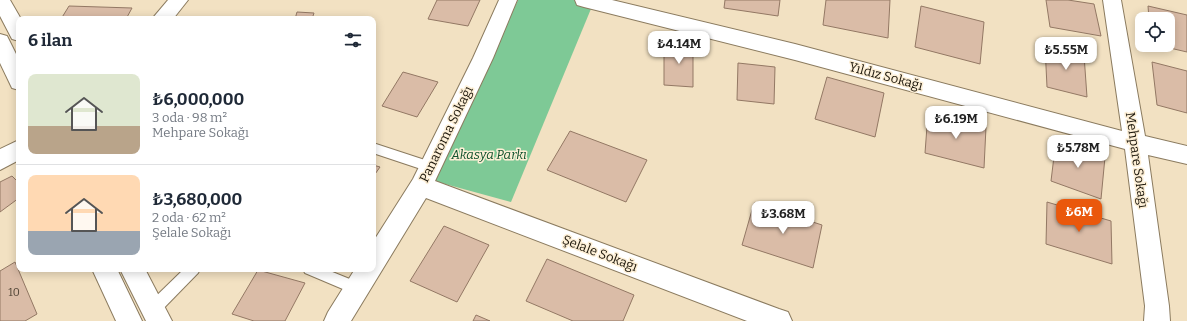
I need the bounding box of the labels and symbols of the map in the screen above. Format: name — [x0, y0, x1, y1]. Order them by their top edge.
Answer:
pin: ₺4.14M — [646, 31, 712, 65]
pin: ₺5.55M — [1033, 37, 1099, 71]
street label: Yıldız Sokağı — [847, 59, 925, 93]
street label: Panaroma Sokağı — [416, 83, 476, 185]
pin: ₺6.19M — [923, 106, 989, 140]
street label: Mehpare Sokağı — [1123, 111, 1151, 209]
pin: ₺5.78M — [1045, 135, 1111, 169]
park label: Akasya Parkı — [450, 147, 527, 162]
pin: ₺6M — [1060, 199, 1098, 233]
pin: ₺3.68M — [750, 201, 816, 235]
street label: Şelale Sokağı — [560, 232, 640, 274]
house number: 10 — [8, 286, 20, 299]

